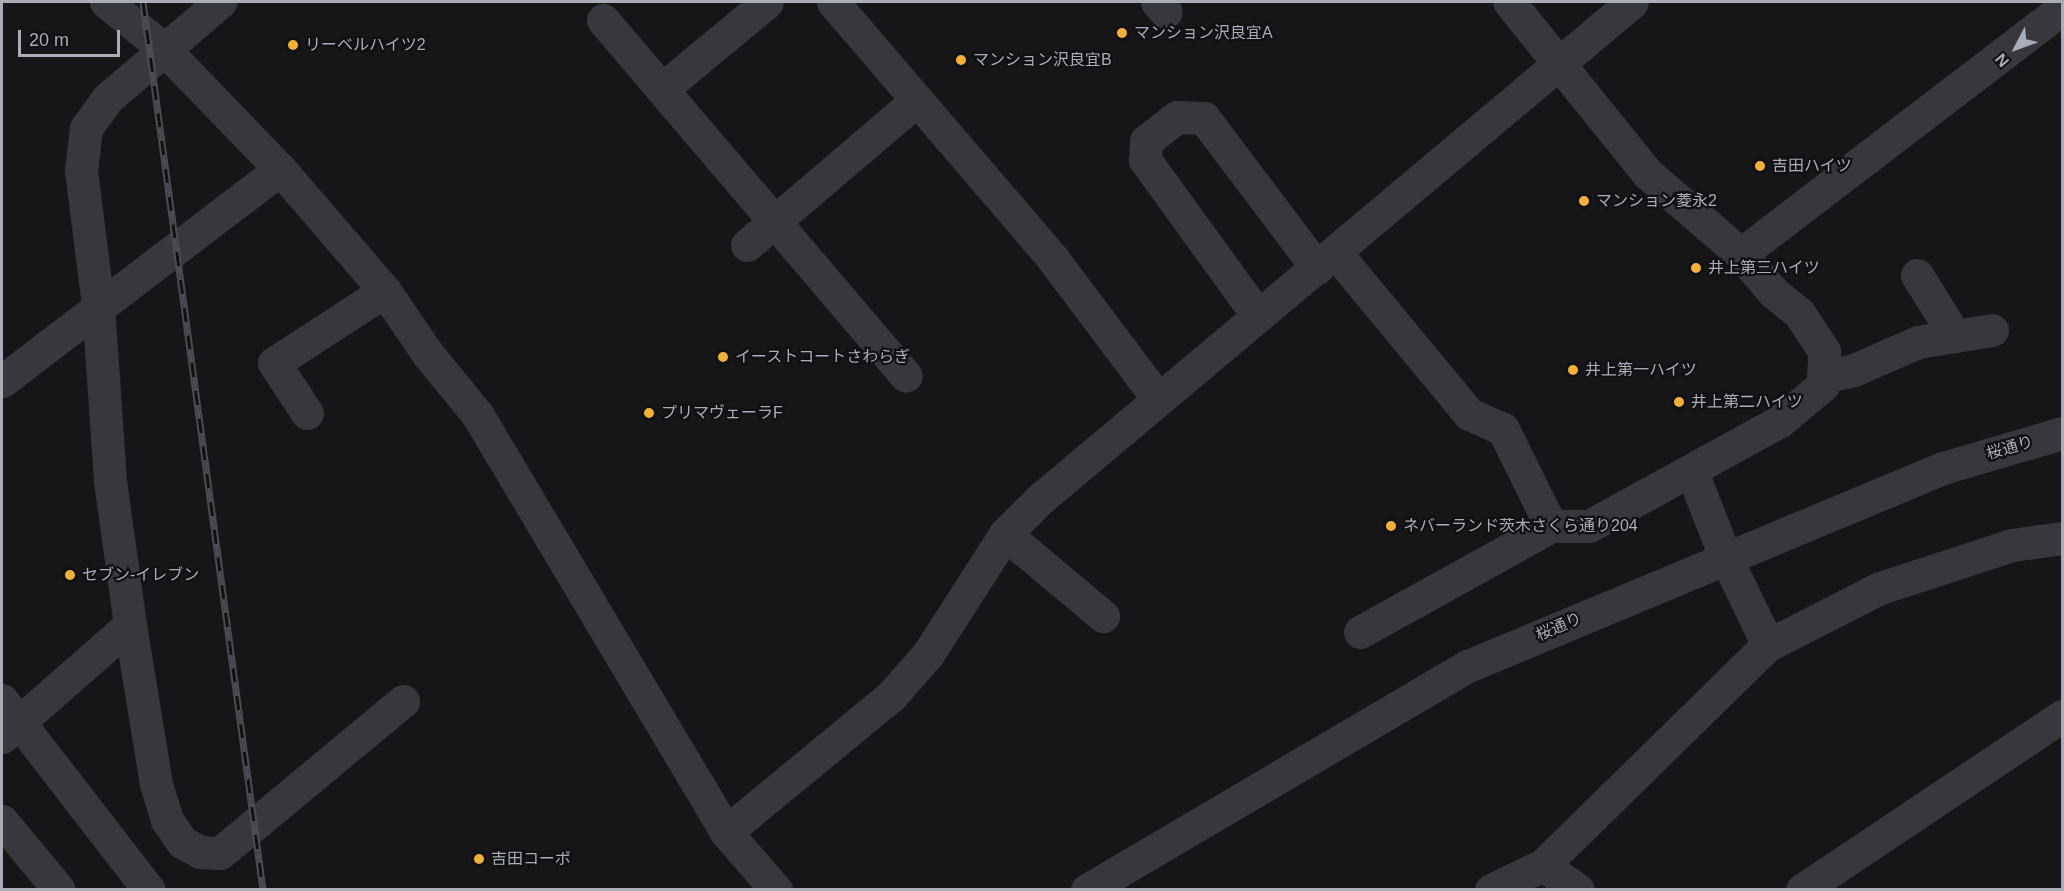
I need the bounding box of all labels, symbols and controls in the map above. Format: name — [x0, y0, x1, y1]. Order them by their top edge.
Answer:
scale bar — [21, 18, 123, 56]
north arrow — [1986, 18, 2046, 78]
place label: マンション沢良宜A — [1134, 23, 1273, 43]
marker: マンション沢良宜A — [1115, 26, 1129, 40]
text: 20 m — [29, 30, 69, 50]
place label: リーベルハイツ2 — [305, 35, 426, 55]
marker: リーベルハイツ2 — [286, 38, 300, 52]
place label: マンション沢良宜B — [973, 50, 1112, 70]
text: N — [1992, 50, 2012, 70]
marker: マンション沢良宜B — [954, 53, 968, 67]
place label: 吉田ハイツ — [1772, 156, 1852, 176]
marker: 吉田ハイツ — [1753, 159, 1767, 173]
place label: マンション菱永2 — [1596, 191, 1717, 211]
marker: マンション菱永2 — [1577, 194, 1591, 208]
place label: 井上第三ハイツ — [1708, 258, 1820, 278]
marker: 井上第三ハイツ — [1689, 261, 1703, 275]
place label: イーストコートさわらぎ — [735, 347, 911, 367]
marker: イーストコートさわらぎ — [716, 350, 730, 364]
place label: 井上第一ハイツ — [1585, 360, 1697, 380]
marker: 井上第一ハイツ — [1566, 363, 1580, 377]
place label: 井上第二ハイツ — [1691, 392, 1803, 412]
marker: 井上第二ハイツ — [1672, 395, 1686, 409]
place label: プリマヴェーラF — [661, 403, 783, 423]
marker: プリマヴェーラF — [642, 406, 656, 420]
street label: 桜通り — [1984, 432, 2036, 464]
place label: ネバーランド茨木さくら通り204 — [1403, 516, 1638, 536]
marker: ネバーランド茨木さくら通り204 — [1384, 519, 1398, 533]
place label: セブン-イレブン — [82, 565, 199, 585]
marker: セブン-イレブン — [63, 568, 77, 582]
street label: 桜通り — [1533, 609, 1585, 645]
place label: 吉田コーポ — [491, 849, 571, 869]
marker: 吉田コーポ — [472, 852, 486, 866]

